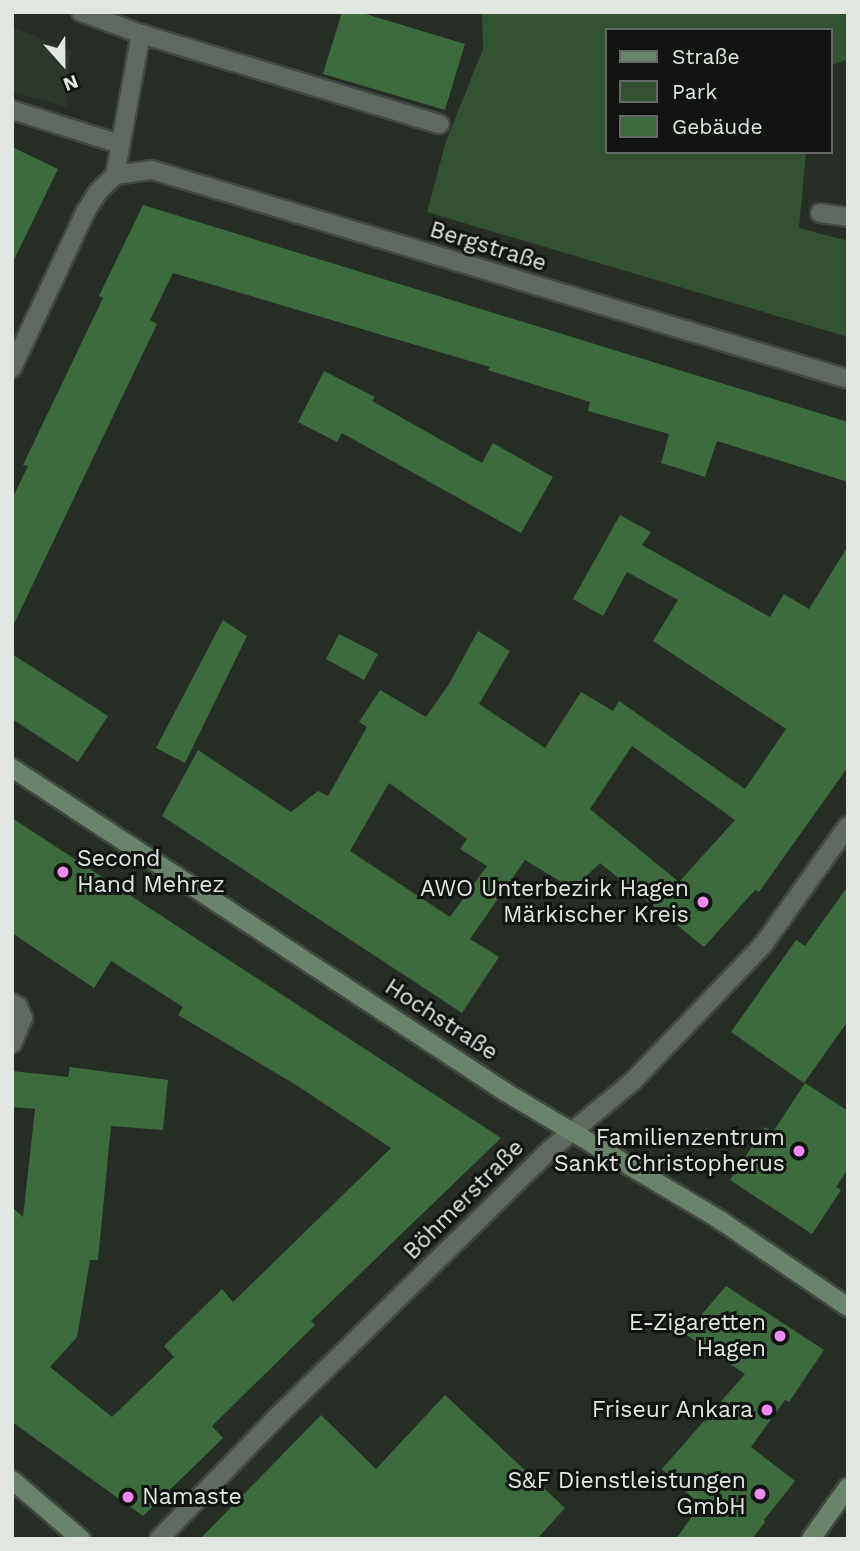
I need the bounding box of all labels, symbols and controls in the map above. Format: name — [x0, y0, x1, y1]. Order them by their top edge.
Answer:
north arrow — [28, 28, 98, 98]
legend — [604, 28, 832, 154]
text: Straße — [672, 44, 740, 69]
text: N — [60, 70, 81, 96]
text: Park — [672, 79, 717, 104]
text: Gebäude — [672, 114, 763, 139]
street label: Bergstraße — [426, 216, 550, 278]
place label: Second Hand Mehrez — [77, 845, 225, 899]
marker: Second Hand Mehrez — [55, 864, 71, 880]
place label: AWO Unterbezirk Hagen Märkischer Kreis — [419, 875, 689, 929]
marker: AWO Unterbezirk Hagen Märkischer Kreis — [695, 894, 711, 910]
street label: Hochstraße — [379, 973, 503, 1067]
place label: Familienzentrum Sankt Christopherus — [554, 1124, 785, 1178]
street label: Böhmerstraße — [398, 1134, 530, 1266]
marker: Familienzentrum Sankt Christopherus — [791, 1143, 807, 1159]
place label: E-Zigaretten Hagen — [629, 1309, 766, 1363]
marker: E-Zigaretten Hagen — [772, 1328, 788, 1344]
place label: Friseur Ankara — [590, 1396, 753, 1424]
marker: Friseur Ankara — [759, 1402, 775, 1418]
place label: S&F Dienstleistungen GmbH — [507, 1467, 746, 1521]
place label: Namaste — [142, 1483, 242, 1511]
marker: S&F Dienstleistungen GmbH — [752, 1486, 768, 1502]
marker: Namaste — [120, 1489, 136, 1505]

